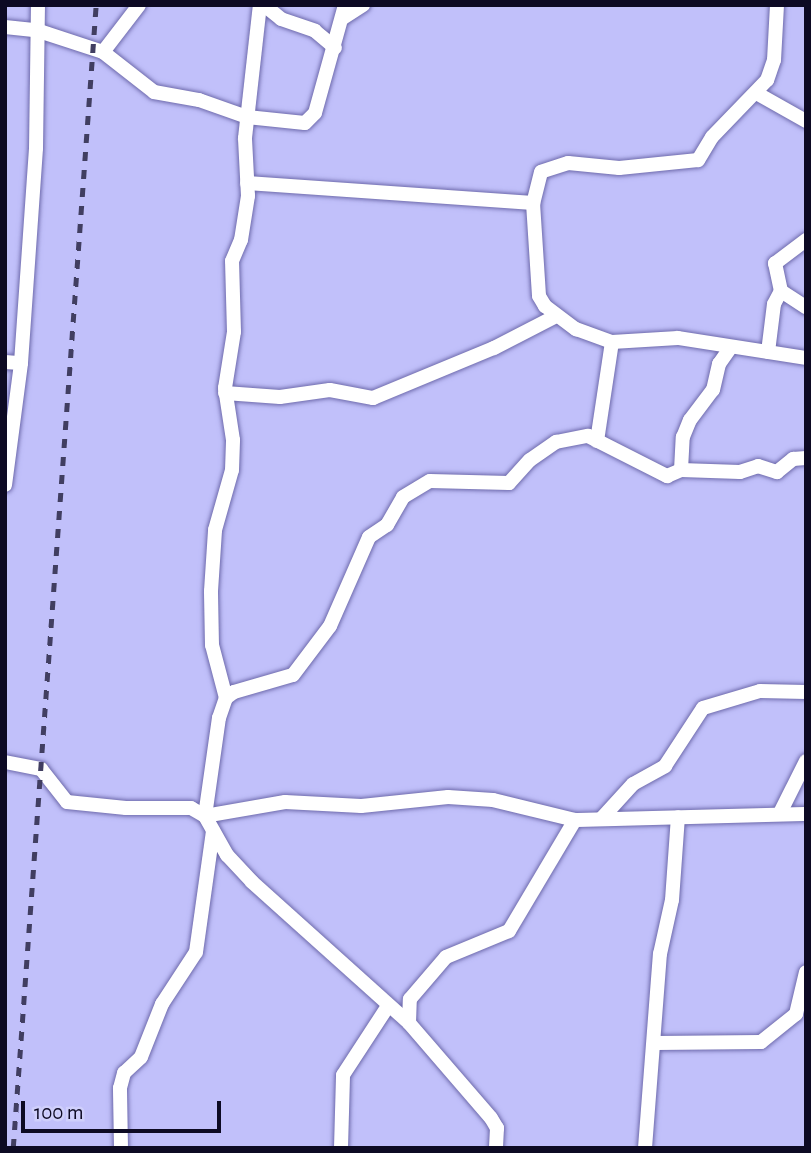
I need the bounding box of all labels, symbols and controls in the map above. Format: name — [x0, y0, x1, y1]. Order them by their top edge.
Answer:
scale bar — [24, 1086, 224, 1130]
text: 100 m — [34, 1102, 84, 1123]

